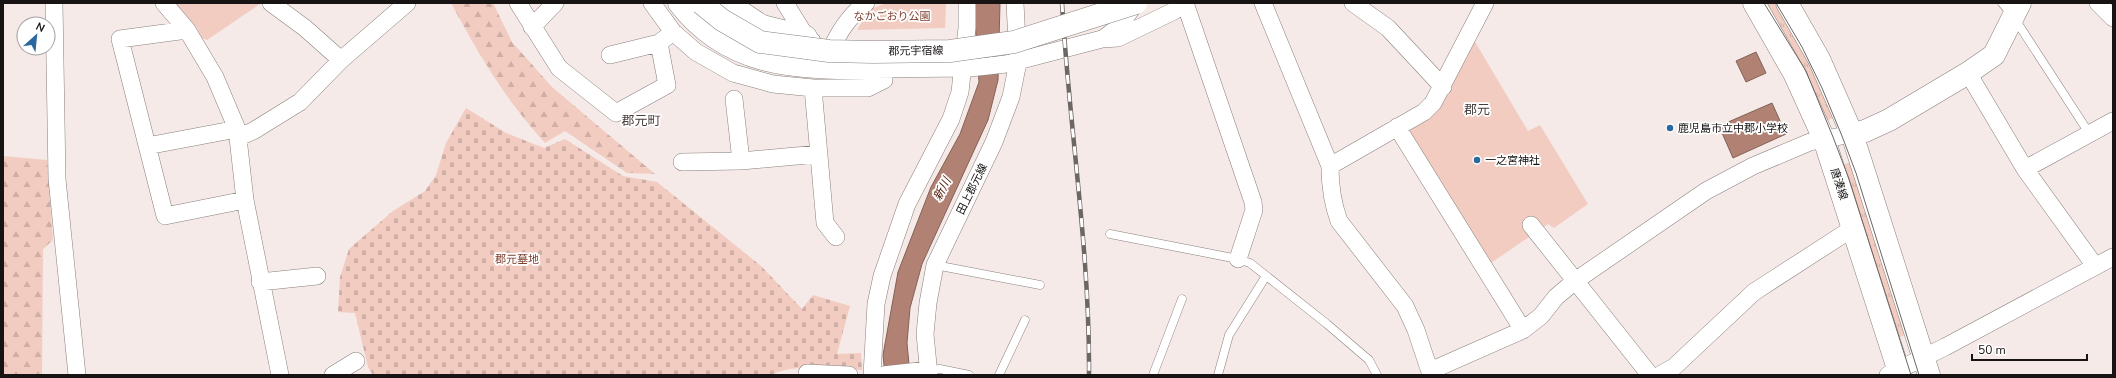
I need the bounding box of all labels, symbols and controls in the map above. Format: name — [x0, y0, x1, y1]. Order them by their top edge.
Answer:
park label: なかごおり公園 — [854, 9, 931, 24]
north arrow — [16, 16, 56, 56]
text: N — [33, 19, 47, 36]
street label: 郡元宇宿線 — [888, 43, 944, 59]
district label: 郡元 — [1464, 101, 1490, 119]
district label: 郡元町 — [621, 112, 661, 130]
place label: 鹿児島市立中郡小学校 — [1678, 121, 1788, 136]
marker: 鹿児島市立中郡小学校 — [1665, 123, 1675, 133]
place label: 一之宮神社 — [1485, 153, 1540, 168]
marker: 一之宮神社 — [1472, 155, 1482, 165]
street label: 田上郡元線 — [953, 161, 991, 217]
street label: 唐湊線 — [1827, 166, 1851, 202]
water label: 新川 — [929, 173, 956, 203]
park label: 郡元墓地 — [495, 252, 539, 267]
scale bar — [1972, 336, 2087, 362]
text: 50 m — [1978, 342, 2006, 358]

